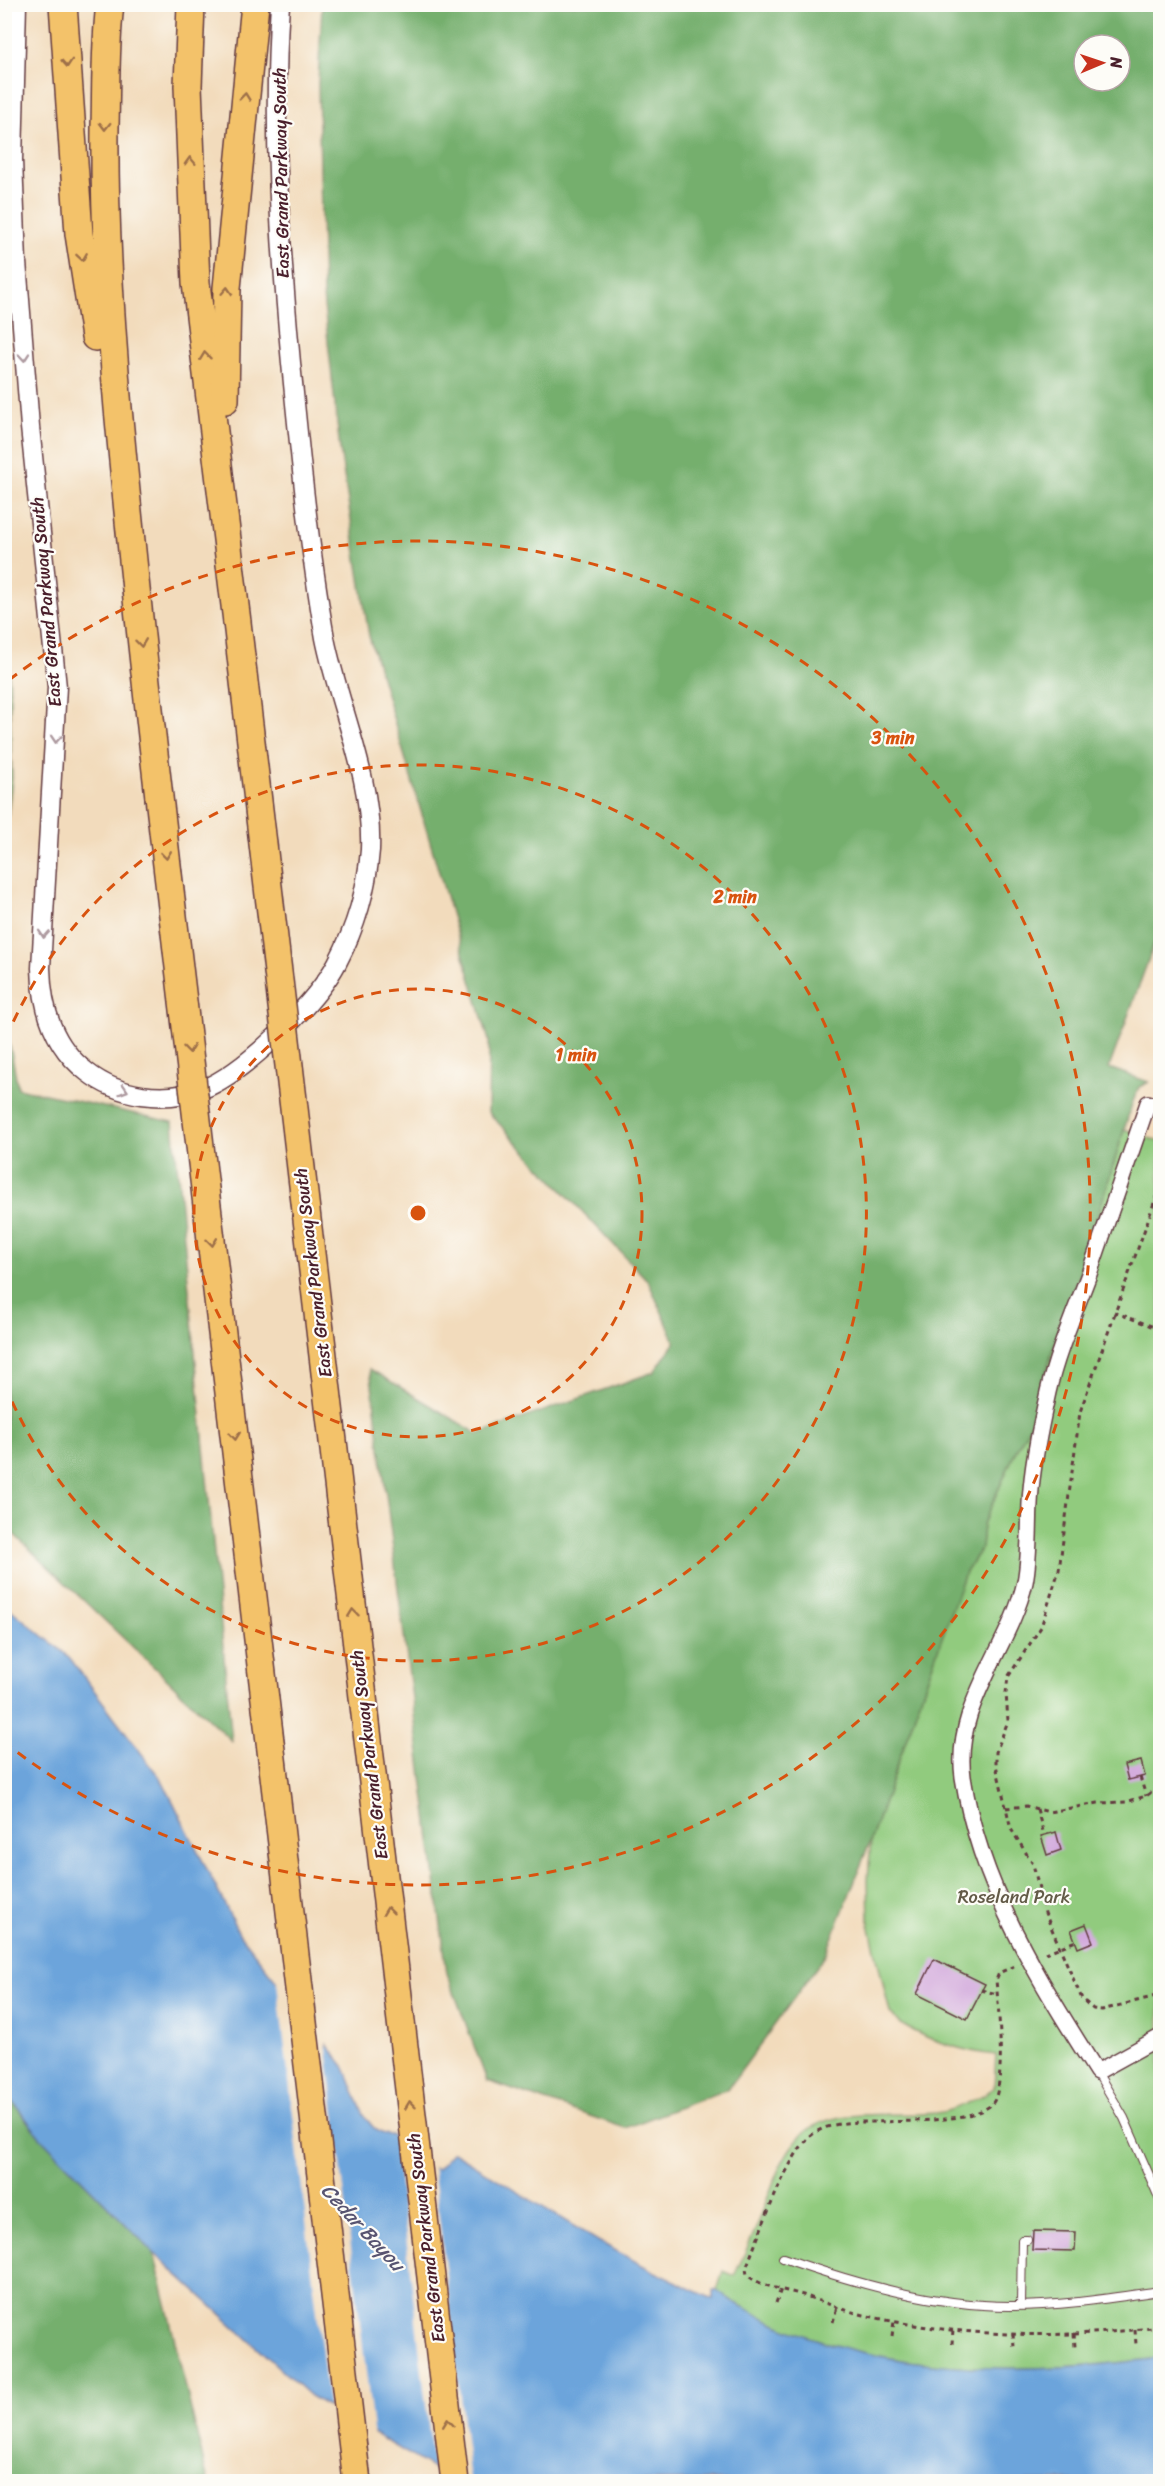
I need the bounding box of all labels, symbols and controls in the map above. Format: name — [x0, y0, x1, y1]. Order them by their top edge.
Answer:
north arrow — [1072, 33, 1132, 93]
text: N — [1102, 55, 1131, 69]
one-way arrow — [60, 58, 73, 67]
street label: East Grand Parkway South — [263, 67, 299, 279]
one-way arrow — [239, 93, 251, 102]
one-way arrow — [99, 121, 111, 130]
one-way arrow — [184, 157, 197, 166]
one-way arrow — [76, 253, 88, 262]
one-way arrow — [220, 287, 233, 296]
one-way arrow — [199, 351, 212, 360]
one-way arrow — [17, 352, 30, 361]
street label: East Grand Parkway South — [21, 496, 71, 708]
one-way arrow — [135, 638, 147, 647]
text: 3 min — [870, 722, 915, 754]
one-way arrow — [49, 734, 62, 743]
one-way arrow — [160, 850, 172, 859]
text: 2 min — [712, 881, 757, 913]
one-way arrow — [37, 929, 50, 938]
text: 1 min — [556, 1039, 597, 1071]
one-way arrow — [182, 1044, 195, 1053]
one-way arrow — [118, 1083, 129, 1096]
street label: East Grand Parkway South — [284, 1167, 342, 1379]
centre of rings — [408, 1203, 428, 1223]
one-way arrow — [205, 1238, 218, 1247]
one-way arrow — [228, 1431, 241, 1440]
one-way arrow — [347, 1608, 360, 1618]
street label: East Grand Parkway South — [340, 1649, 398, 1861]
park label: Roseland Park — [958, 1881, 1070, 1913]
one-way arrow — [382, 1906, 394, 1915]
one-way arrow — [405, 2100, 417, 2109]
street label: East Grand Parkway South — [397, 2132, 455, 2344]
water label: Cedar Bayou — [312, 2175, 415, 2281]
one-way arrow — [442, 2419, 454, 2428]

